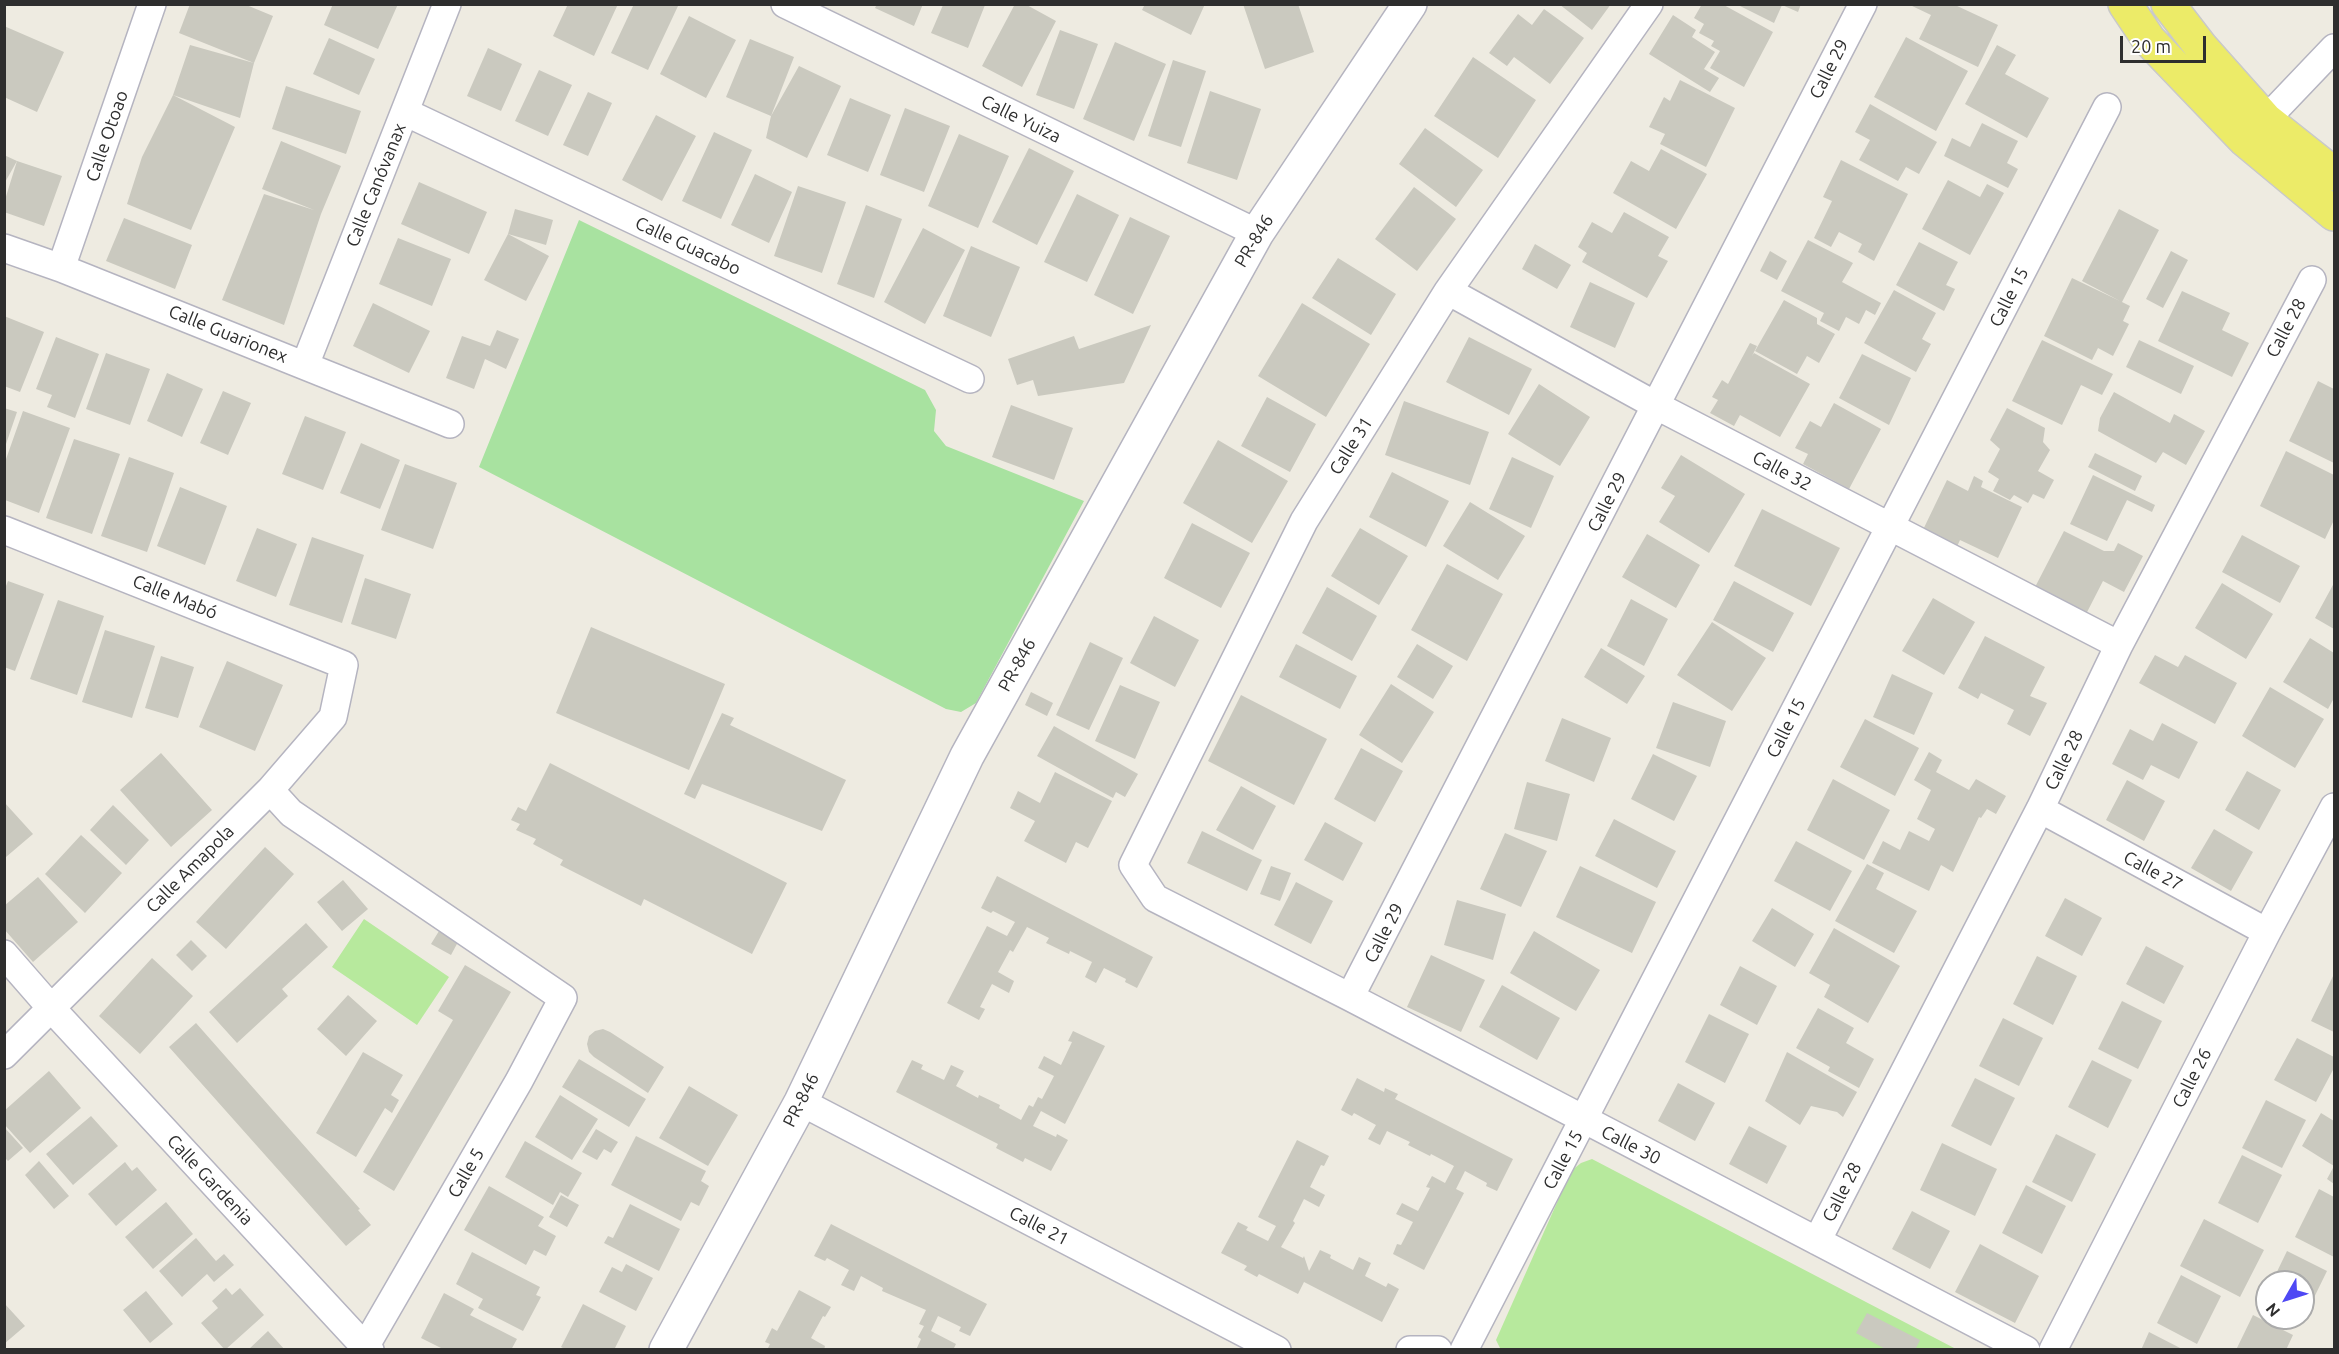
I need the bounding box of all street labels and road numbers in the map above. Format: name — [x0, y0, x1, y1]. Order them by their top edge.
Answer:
street label: Calle 29 — [1805, 36, 1853, 102]
street label: Calle Otoao — [81, 88, 133, 184]
street label: Calle Yuiza — [978, 90, 1064, 148]
street label: Calle Canóvanax — [341, 120, 411, 250]
street label: PR-846 — [1230, 211, 1278, 271]
street label: Calle Guacabo — [632, 212, 744, 280]
street label: Calle 15 — [1985, 264, 2033, 330]
street label: Calle 28 — [2261, 295, 2311, 361]
street label: Calle Guarionex — [165, 300, 291, 368]
street label: Calle 31 — [1325, 413, 1377, 479]
street label: Calle 32 — [1749, 446, 1815, 496]
street label: Calle 29 — [1583, 469, 1631, 535]
street label: Calle Mabó — [129, 570, 221, 624]
street label: PR-846 — [994, 635, 1040, 695]
street label: Calle 15 — [1762, 695, 1810, 761]
street label: Calle 28 — [2040, 726, 2088, 794]
street label: Calle Amapola — [142, 821, 238, 917]
street label: Calle 27 — [2120, 846, 2186, 896]
street label: Calle 29 — [1360, 900, 1408, 966]
street label: Calle 26 — [2168, 1045, 2216, 1111]
street label: PR-846 — [778, 1069, 824, 1131]
street label: Calle 30 — [1598, 1121, 1664, 1169]
street label: Calle 15 — [1538, 1127, 1588, 1193]
street label: Calle Gardenia — [162, 1130, 258, 1230]
street label: Calle 5 — [443, 1144, 489, 1202]
street label: Calle 28 — [1818, 1159, 1866, 1225]
street label: Calle 21 — [1006, 1202, 1072, 1250]

